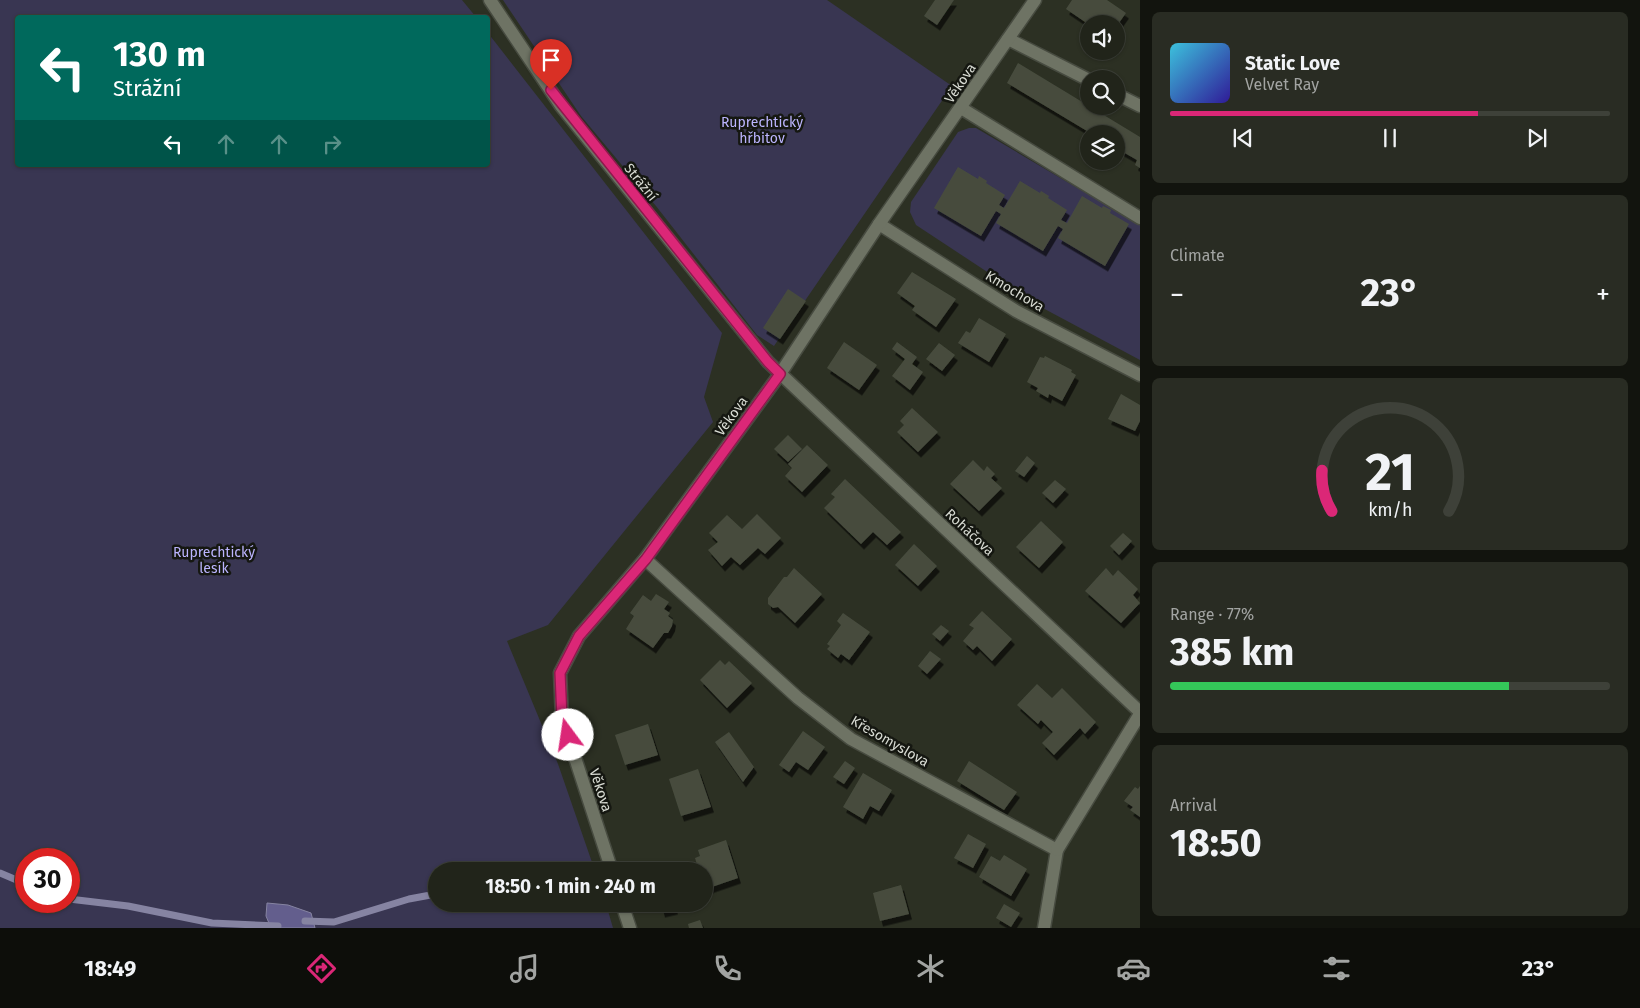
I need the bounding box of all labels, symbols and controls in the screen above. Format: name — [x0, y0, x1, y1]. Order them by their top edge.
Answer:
map controls — [1080, 15, 1125, 170]
button: sound — [1080, 15, 1125, 60]
text: 130 m — [113, 33, 206, 75]
icon: left — [30, 35, 95, 100]
pin — [530, 39, 572, 90]
icon: arrive — [537, 46, 565, 74]
text: Static Love — [1245, 52, 1340, 75]
street label: Věkova — [941, 60, 980, 106]
button: search — [1080, 70, 1125, 115]
text: Strážní — [113, 75, 181, 102]
text: Velvet Ray — [1245, 75, 1319, 94]
park label: Ruprechtický hřbitov — [721, 114, 803, 147]
icon: previous — [1229, 124, 1257, 152]
icon: pause — [1376, 124, 1404, 152]
icon: next — [1523, 124, 1551, 152]
button: layers — [1080, 125, 1125, 170]
icon: left — [159, 130, 187, 158]
icon: ahead — [212, 130, 240, 158]
icon: ahead — [265, 130, 293, 158]
icon: right — [318, 130, 346, 158]
street label: Strážní — [620, 160, 661, 205]
text: Climate — [1170, 246, 1225, 265]
street label: Kmochova — [982, 267, 1047, 316]
text: 23° — [1361, 270, 1420, 316]
text: − — [1170, 278, 1184, 311]
text: + — [1596, 278, 1610, 311]
street label: Věkova — [711, 393, 751, 439]
text: 21 — [1365, 441, 1415, 504]
text: km/h — [1368, 499, 1412, 521]
street label: Roháčova — [942, 505, 998, 559]
park label: Ruprechtický lesík — [173, 544, 255, 577]
text: Range · 77% — [1170, 605, 1254, 624]
text: 385 km — [1170, 629, 1294, 675]
position arrow — [541, 708, 593, 760]
street label: Křesomyslova — [848, 712, 932, 771]
street label: Věkova — [586, 766, 615, 814]
text: Arrival — [1170, 796, 1217, 815]
text: 18:50 — [1170, 820, 1262, 866]
speed limit sign: 30 — [15, 848, 80, 913]
text: 18:50 · 1 min · 240 m — [485, 875, 656, 898]
icon: directions — [304, 951, 339, 986]
icon: music — [507, 951, 542, 986]
icon: phone — [710, 951, 745, 986]
icon: climate — [913, 951, 948, 986]
icon: car — [1116, 951, 1151, 986]
icon: filters — [1319, 951, 1354, 986]
text: 18:49 — [84, 955, 136, 982]
text: 23° — [1522, 955, 1556, 982]

